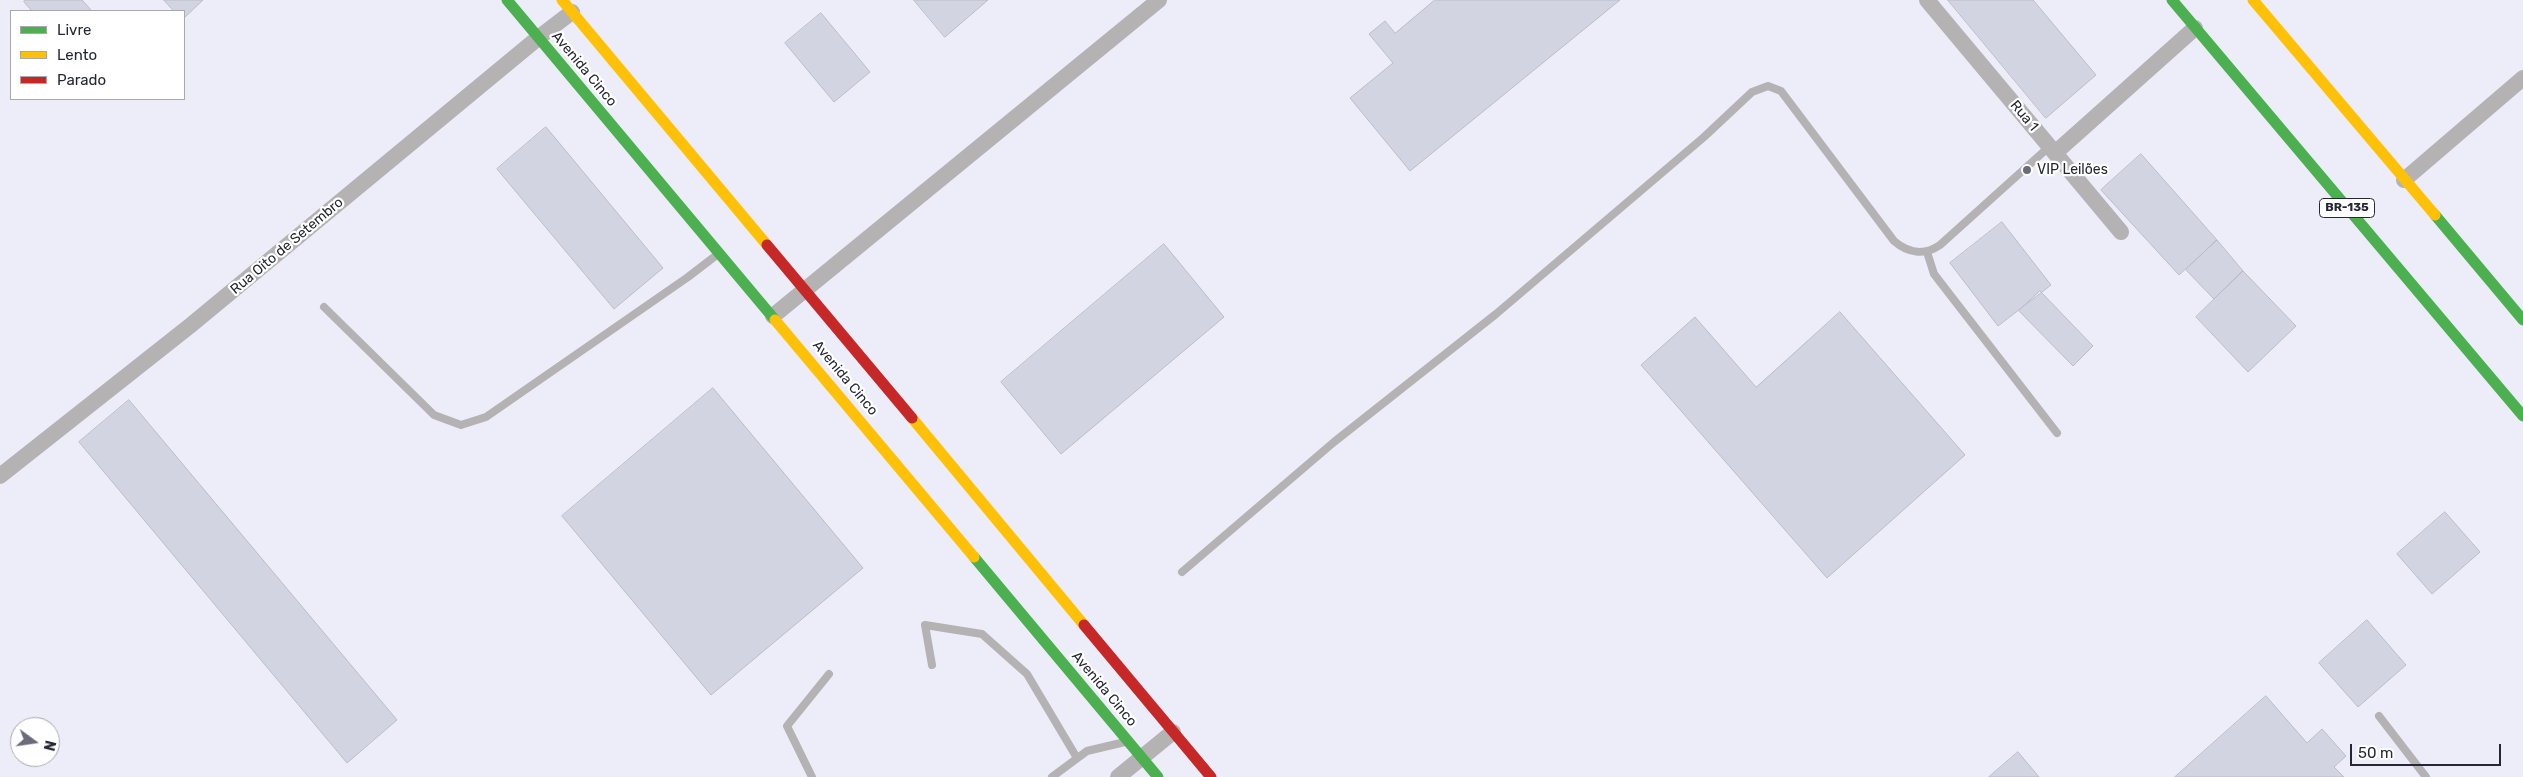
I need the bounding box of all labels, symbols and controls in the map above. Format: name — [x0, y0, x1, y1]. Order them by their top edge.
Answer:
legend — [10, 10, 185, 100]
text: Livre — [57, 21, 91, 39]
street label: Avenida Cinco — [548, 28, 620, 110]
text: Lento — [57, 46, 97, 64]
text: Parado — [57, 71, 106, 89]
street label: Rua 1 — [2006, 97, 2042, 135]
place label: VIP Leilões — [2037, 162, 2108, 178]
marker: VIP Leilões — [2021, 164, 2033, 176]
street label: Rua Oito de Setembro — [227, 194, 347, 298]
road number: BR-135 — [2320, 198, 2374, 218]
street label: Avenida Cinco — [809, 337, 881, 419]
street label: Avenida Cinco — [1068, 648, 1140, 730]
north arrow — [10, 717, 60, 767]
scale bar — [2353, 734, 2504, 766]
text: N — [40, 739, 59, 752]
text: 50 m — [2358, 744, 2393, 762]

